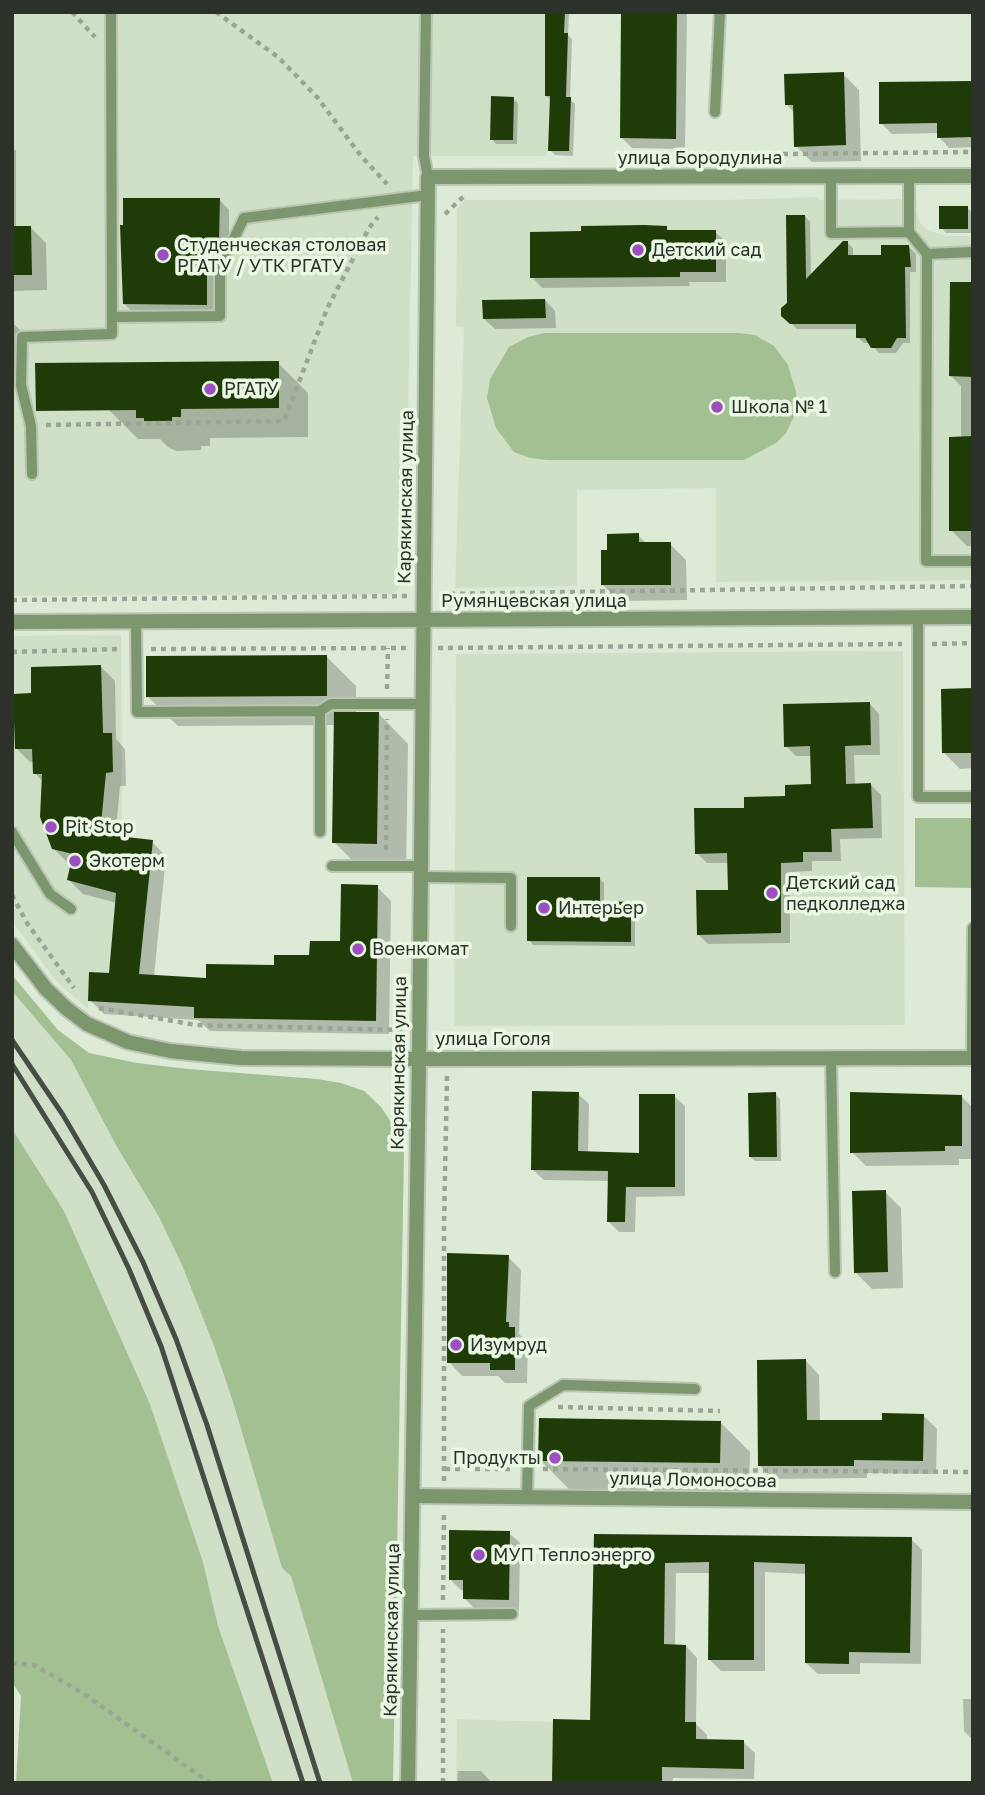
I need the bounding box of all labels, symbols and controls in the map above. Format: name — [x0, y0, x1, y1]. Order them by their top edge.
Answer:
street label: улица Бородулина — [618, 147, 782, 169]
place label: Студенческая столовая РГАТУ / УТК РГАТУ — [177, 234, 387, 276]
place label: Детский сад — [652, 239, 761, 261]
marker: Детский сад — [630, 242, 646, 258]
marker: Студенческая столовая РГАТУ / УТК РГАТУ — [155, 247, 171, 263]
place label: РГАТУ — [224, 378, 278, 400]
marker: РГАТУ — [202, 381, 218, 397]
place label: Школа № 1 — [731, 396, 827, 418]
marker: Школа № 1 — [709, 399, 725, 415]
street label: Карякинская улица — [394, 410, 418, 584]
street label: Румянцевская улица — [441, 590, 627, 612]
place label: Pit Stop — [65, 816, 134, 838]
marker: Pit Stop — [43, 819, 59, 835]
place label: Экотерм — [89, 850, 165, 872]
marker: Экотерм — [67, 853, 83, 869]
place label: Детский сад педколледжа — [786, 872, 905, 914]
marker: Детский сад педколледжа — [764, 885, 780, 901]
place label: Интерьер — [558, 897, 644, 919]
marker: Интерьер — [536, 900, 552, 916]
place label: Военкомат — [372, 938, 469, 960]
marker: Военкомат — [350, 941, 366, 957]
street label: Карякинская улица — [387, 976, 411, 1150]
street label: улица Гоголя — [435, 1028, 551, 1050]
place label: Изумруд — [470, 1334, 547, 1356]
marker: Изумруд — [448, 1337, 464, 1353]
place label: Продукты — [453, 1447, 541, 1469]
marker: Продукты — [547, 1450, 563, 1466]
street label: улица Ломоносова — [609, 1468, 777, 1492]
street label: Карякинская улица — [380, 1543, 404, 1717]
place label: МУП Теплоэнерго — [493, 1544, 652, 1566]
marker: МУП Теплоэнерго — [471, 1547, 487, 1563]

